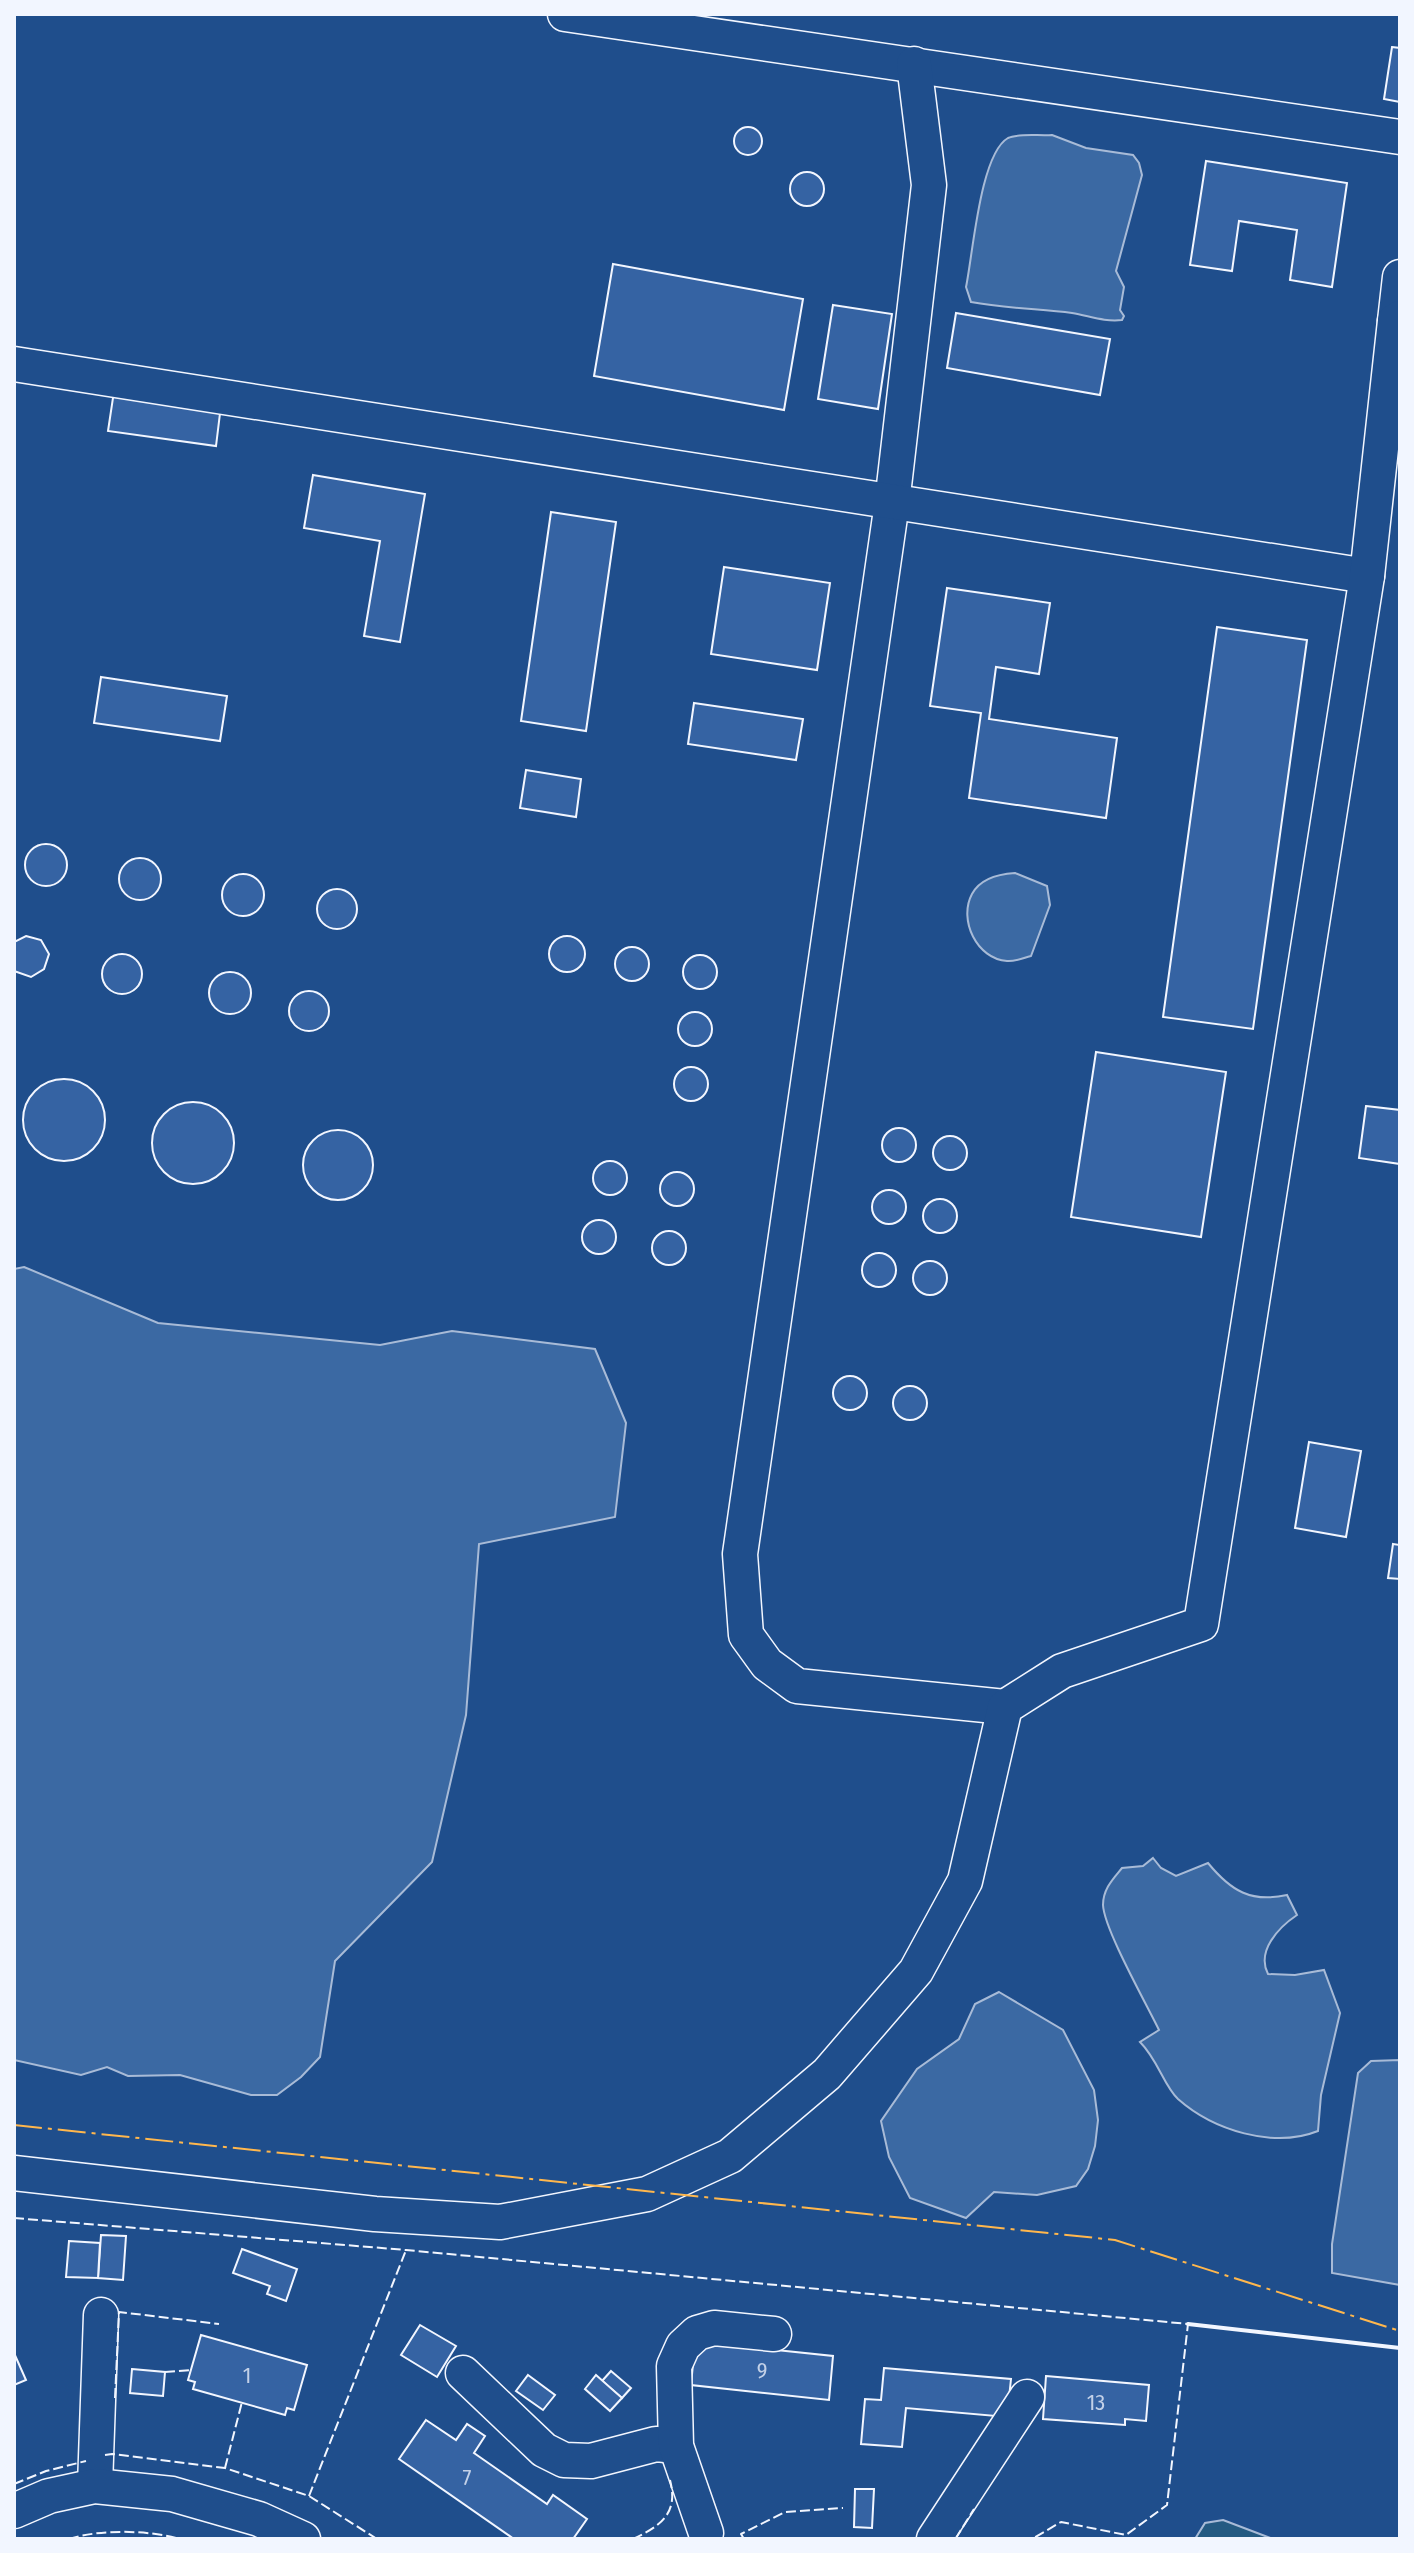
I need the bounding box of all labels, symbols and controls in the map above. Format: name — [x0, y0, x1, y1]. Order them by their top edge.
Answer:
house number: 9 — [757, 2357, 767, 2384]
house number: 1 — [243, 2362, 251, 2389]
house number: 13 — [1087, 2389, 1105, 2416]
house number: 7 — [463, 2464, 472, 2491]

